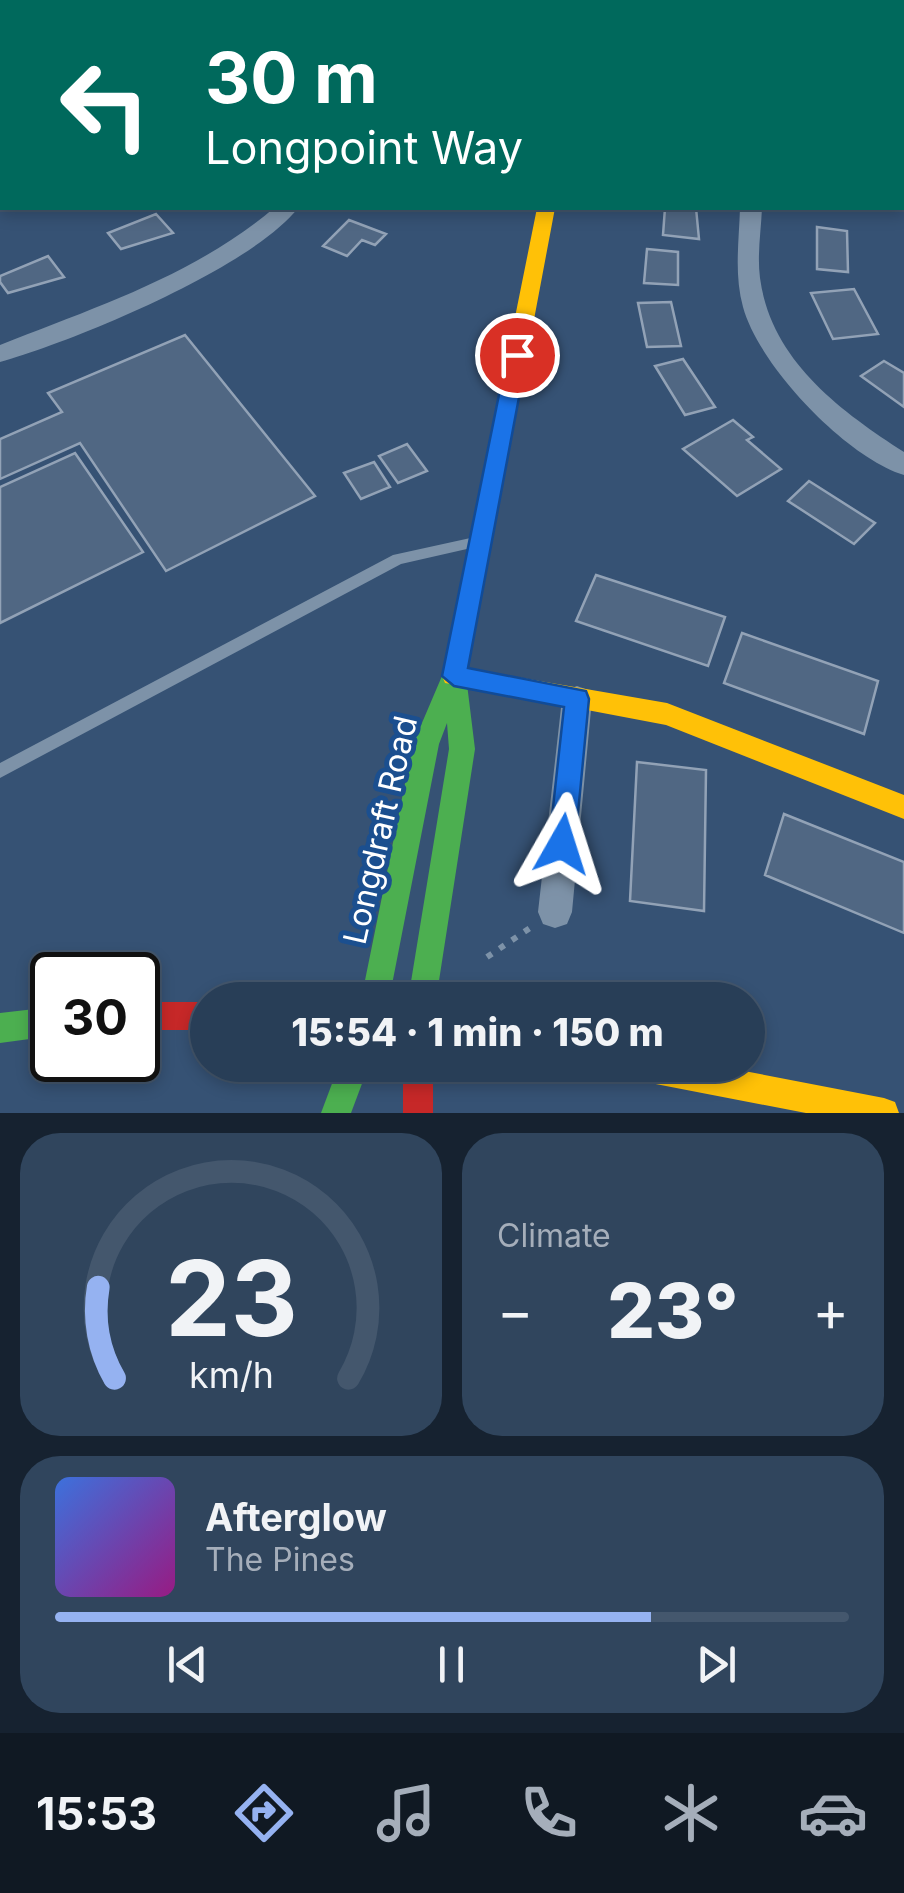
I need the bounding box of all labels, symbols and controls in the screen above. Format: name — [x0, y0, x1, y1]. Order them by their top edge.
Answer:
text: 30 m — [205, 35, 378, 120]
icon: left — [40, 40, 170, 170]
text: Longpoint Way — [205, 120, 523, 175]
pin — [475, 313, 560, 398]
icon: arrive — [490, 328, 545, 383]
street label: Longdraft Road — [335, 712, 425, 948]
position arrow — [510, 792, 614, 896]
speed limit sign: 30 — [30, 952, 160, 1082]
text: 15:54 · 1 min · 150 m — [291, 1009, 664, 1055]
text: Climate — [497, 1216, 611, 1255]
text: 23 — [165, 1235, 297, 1361]
text: 23° — [607, 1265, 739, 1356]
text: − — [497, 1278, 533, 1344]
text: + — [813, 1278, 849, 1344]
text: km/h — [189, 1353, 273, 1397]
text: Afterglow — [205, 1494, 387, 1540]
text: The Pines — [205, 1540, 355, 1579]
icon: previous — [160, 1637, 215, 1692]
icon: pause — [424, 1637, 479, 1692]
icon: next — [689, 1637, 744, 1692]
icon: directions — [229, 1778, 299, 1848]
icon: music — [371, 1778, 441, 1848]
icon: phone — [514, 1778, 584, 1848]
icon: climate — [656, 1778, 726, 1848]
icon: car — [798, 1778, 868, 1848]
text: 15:53 — [36, 1786, 157, 1841]

